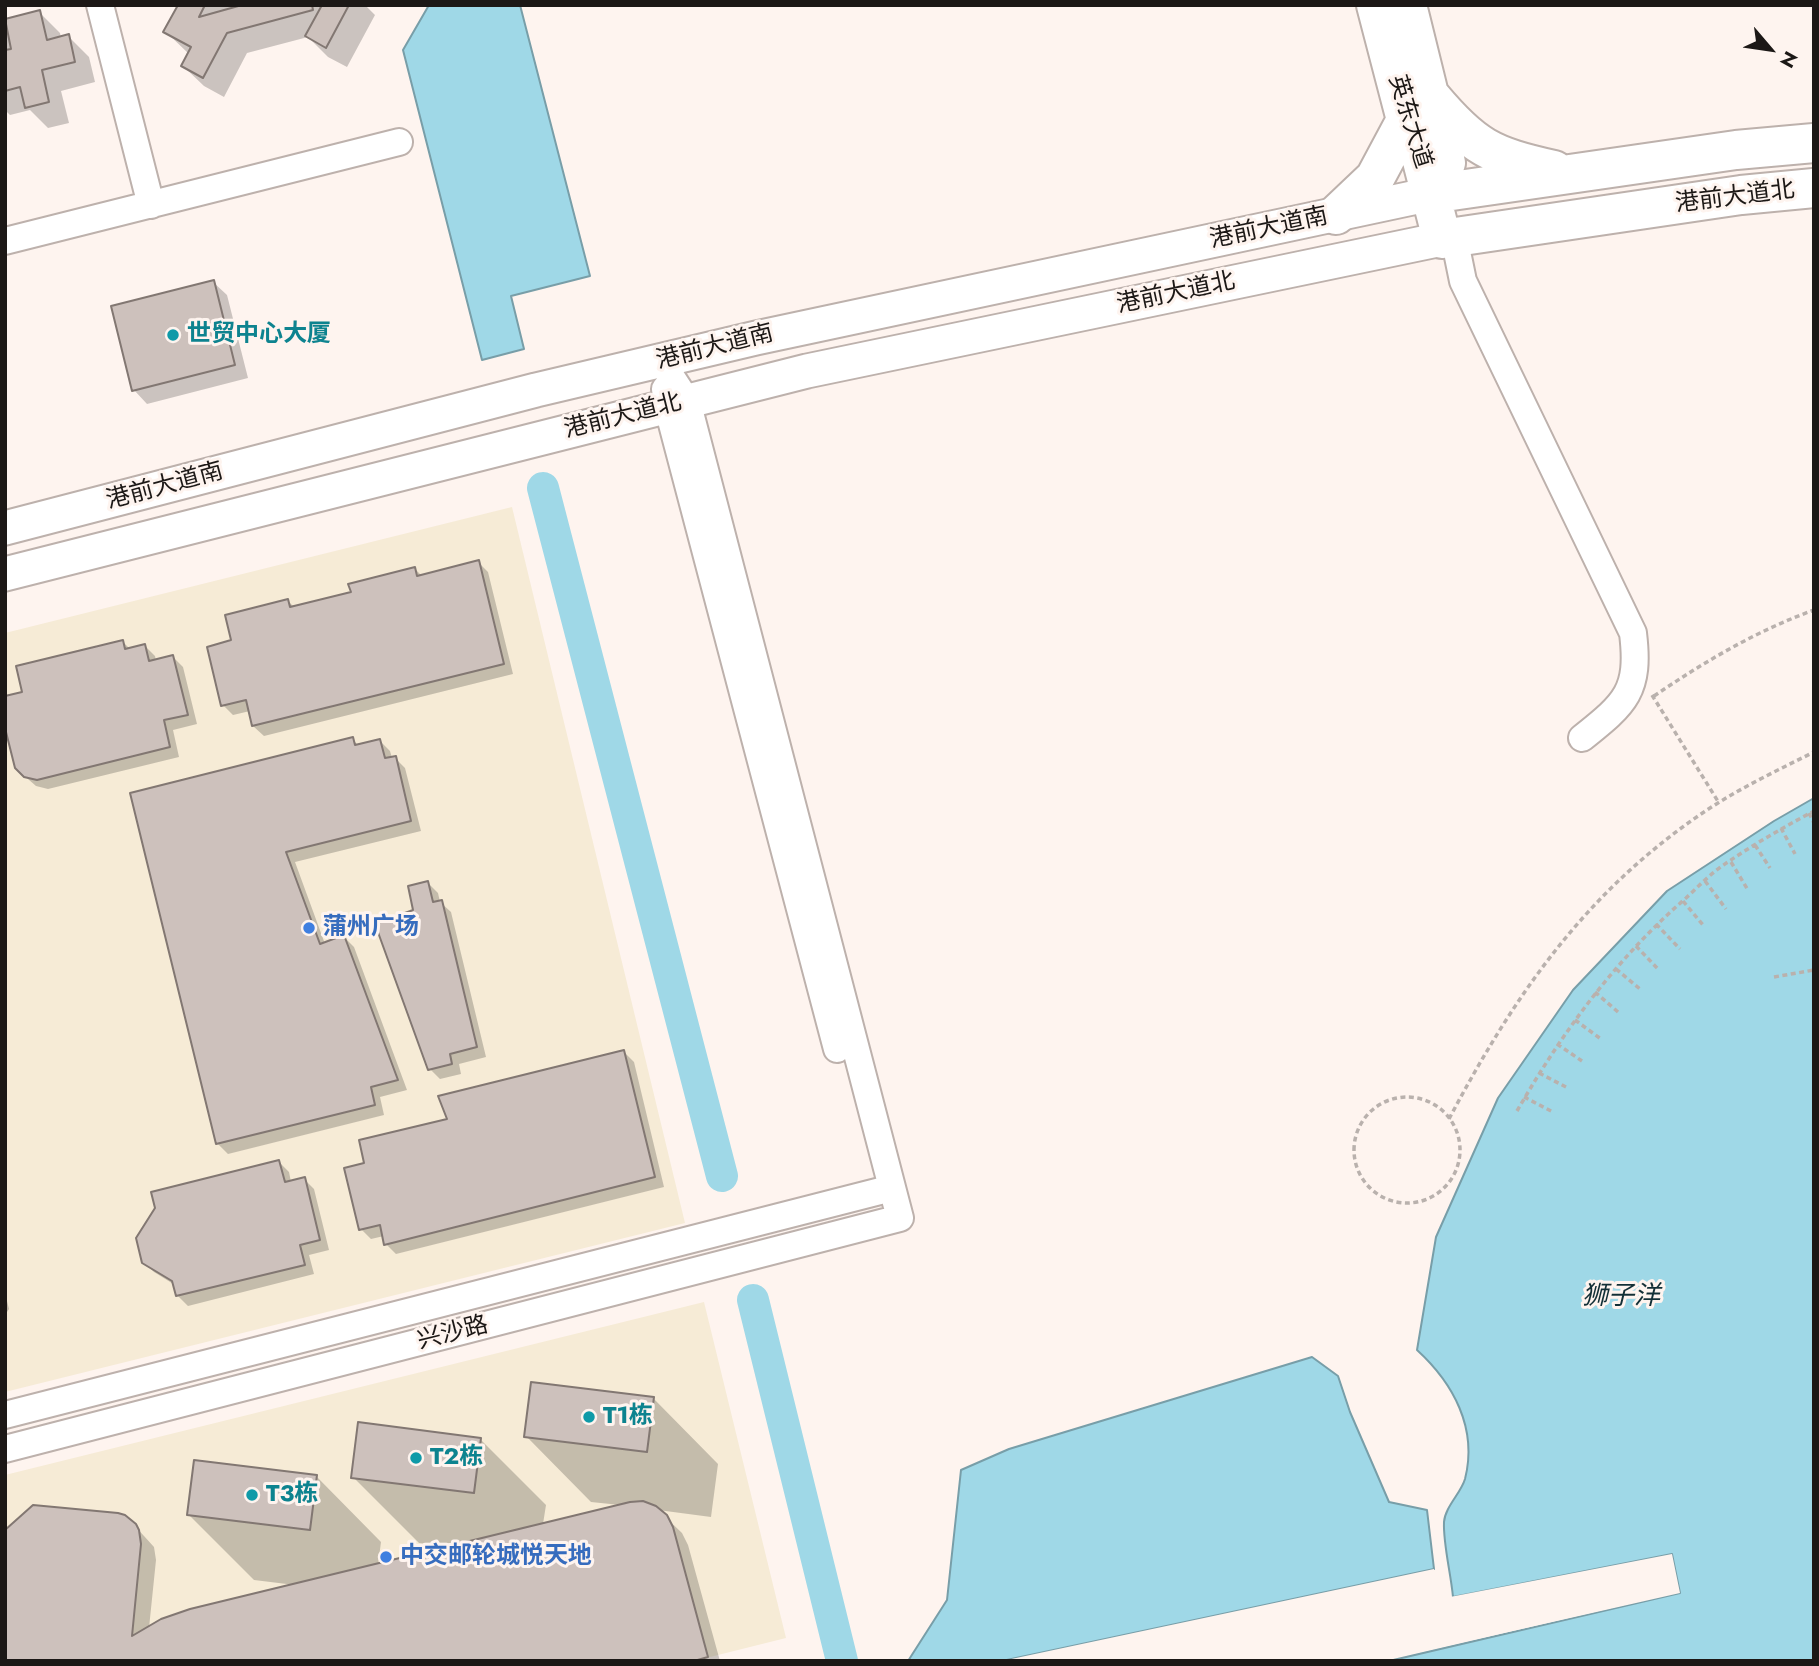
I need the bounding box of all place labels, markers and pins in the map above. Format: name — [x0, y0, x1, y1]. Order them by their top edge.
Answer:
place label: 世贸中心大厦 — [187, 321, 331, 349]
marker: 世贸中心大厦 — [165, 327, 181, 343]
place label: 蒲州广场 — [323, 914, 419, 942]
marker: 蒲州广场 — [301, 920, 317, 936]
place label: T1栋 — [603, 1403, 653, 1431]
marker: T1栋 — [581, 1409, 597, 1425]
place label: T2栋 — [430, 1444, 483, 1472]
marker: T2栋 — [408, 1450, 424, 1466]
place label: T3栋 — [266, 1481, 318, 1509]
marker: T3栋 — [244, 1487, 260, 1503]
place label: 中交邮轮城悦天地 — [400, 1543, 592, 1571]
marker: 中交邮轮城悦天地 — [378, 1549, 394, 1565]

